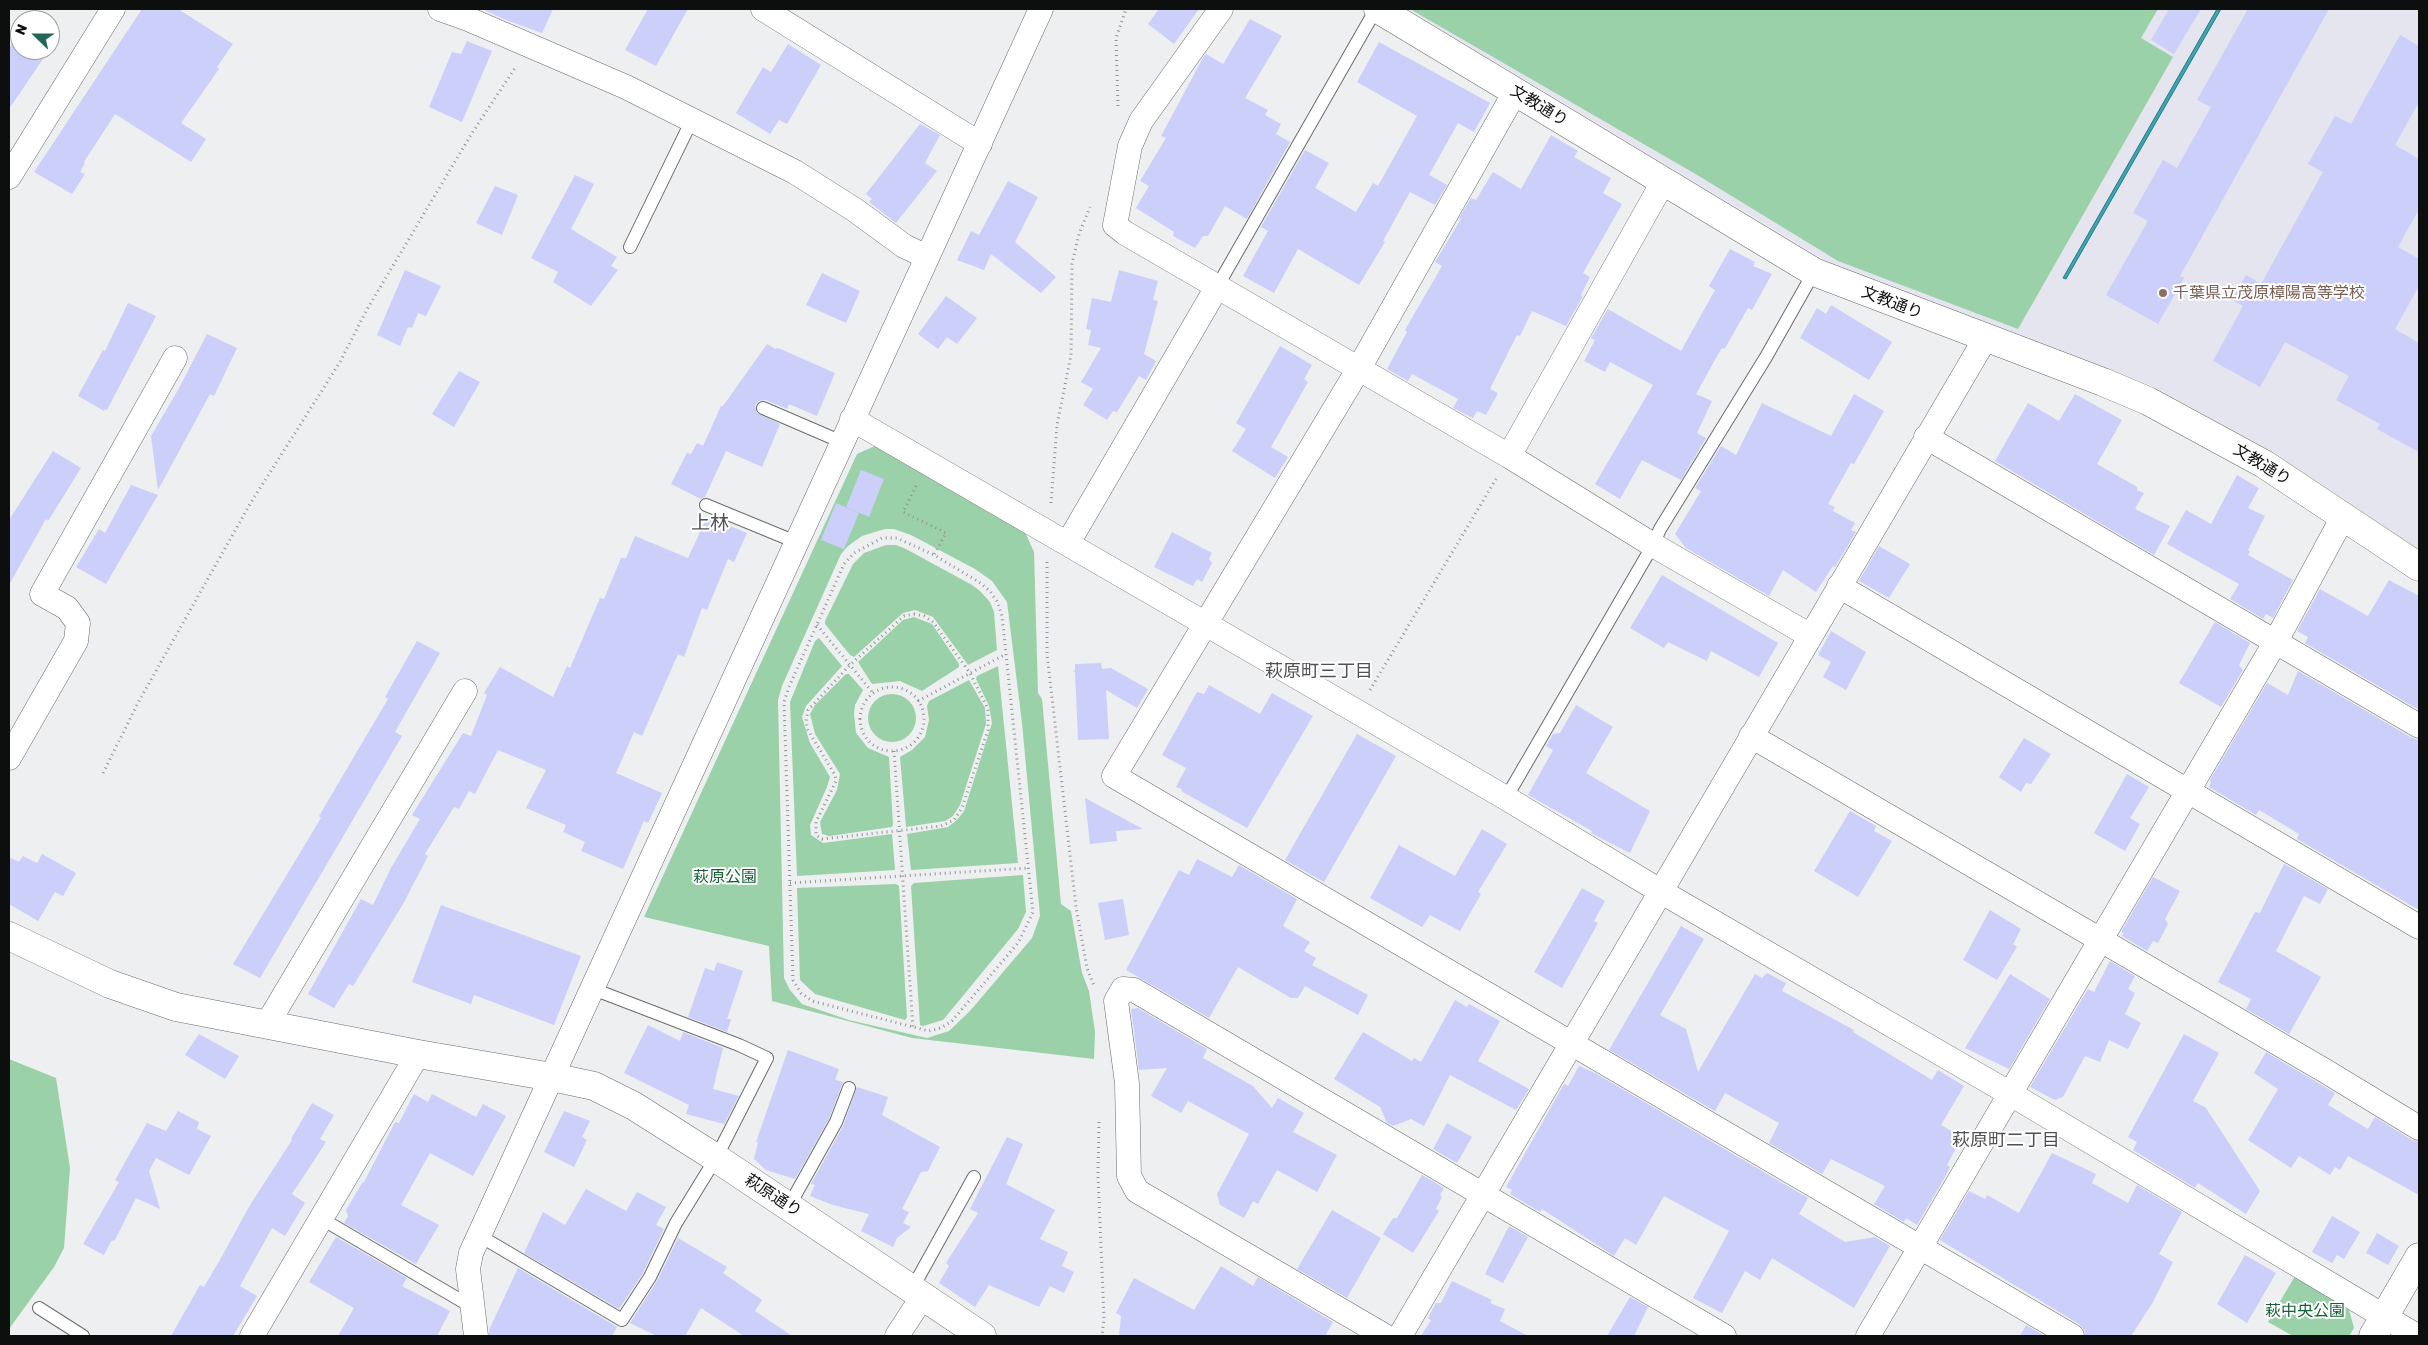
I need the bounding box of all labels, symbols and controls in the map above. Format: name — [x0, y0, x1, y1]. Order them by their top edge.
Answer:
north arrow — [10, 10, 60, 60]
text: N — [12, 22, 31, 37]
street label: 文教通り — [1507, 81, 1571, 131]
street label: 文教通り — [1859, 283, 1925, 323]
place label: 千葉県立茂原樟陽高等学校 — [2173, 283, 2365, 303]
marker: 千葉県立茂原樟陽高等学校 — [2157, 287, 2169, 299]
street label: 文教通り — [2230, 440, 2294, 490]
district label: 上林 — [691, 513, 729, 535]
district label: 萩原町三丁目 — [1265, 661, 1373, 683]
park label: 萩原公園 — [693, 867, 757, 887]
district label: 萩原町二丁目 — [1952, 1130, 2060, 1152]
street label: 萩原通り — [741, 1171, 805, 1221]
park label: 萩中央公園 — [2265, 1301, 2345, 1321]

